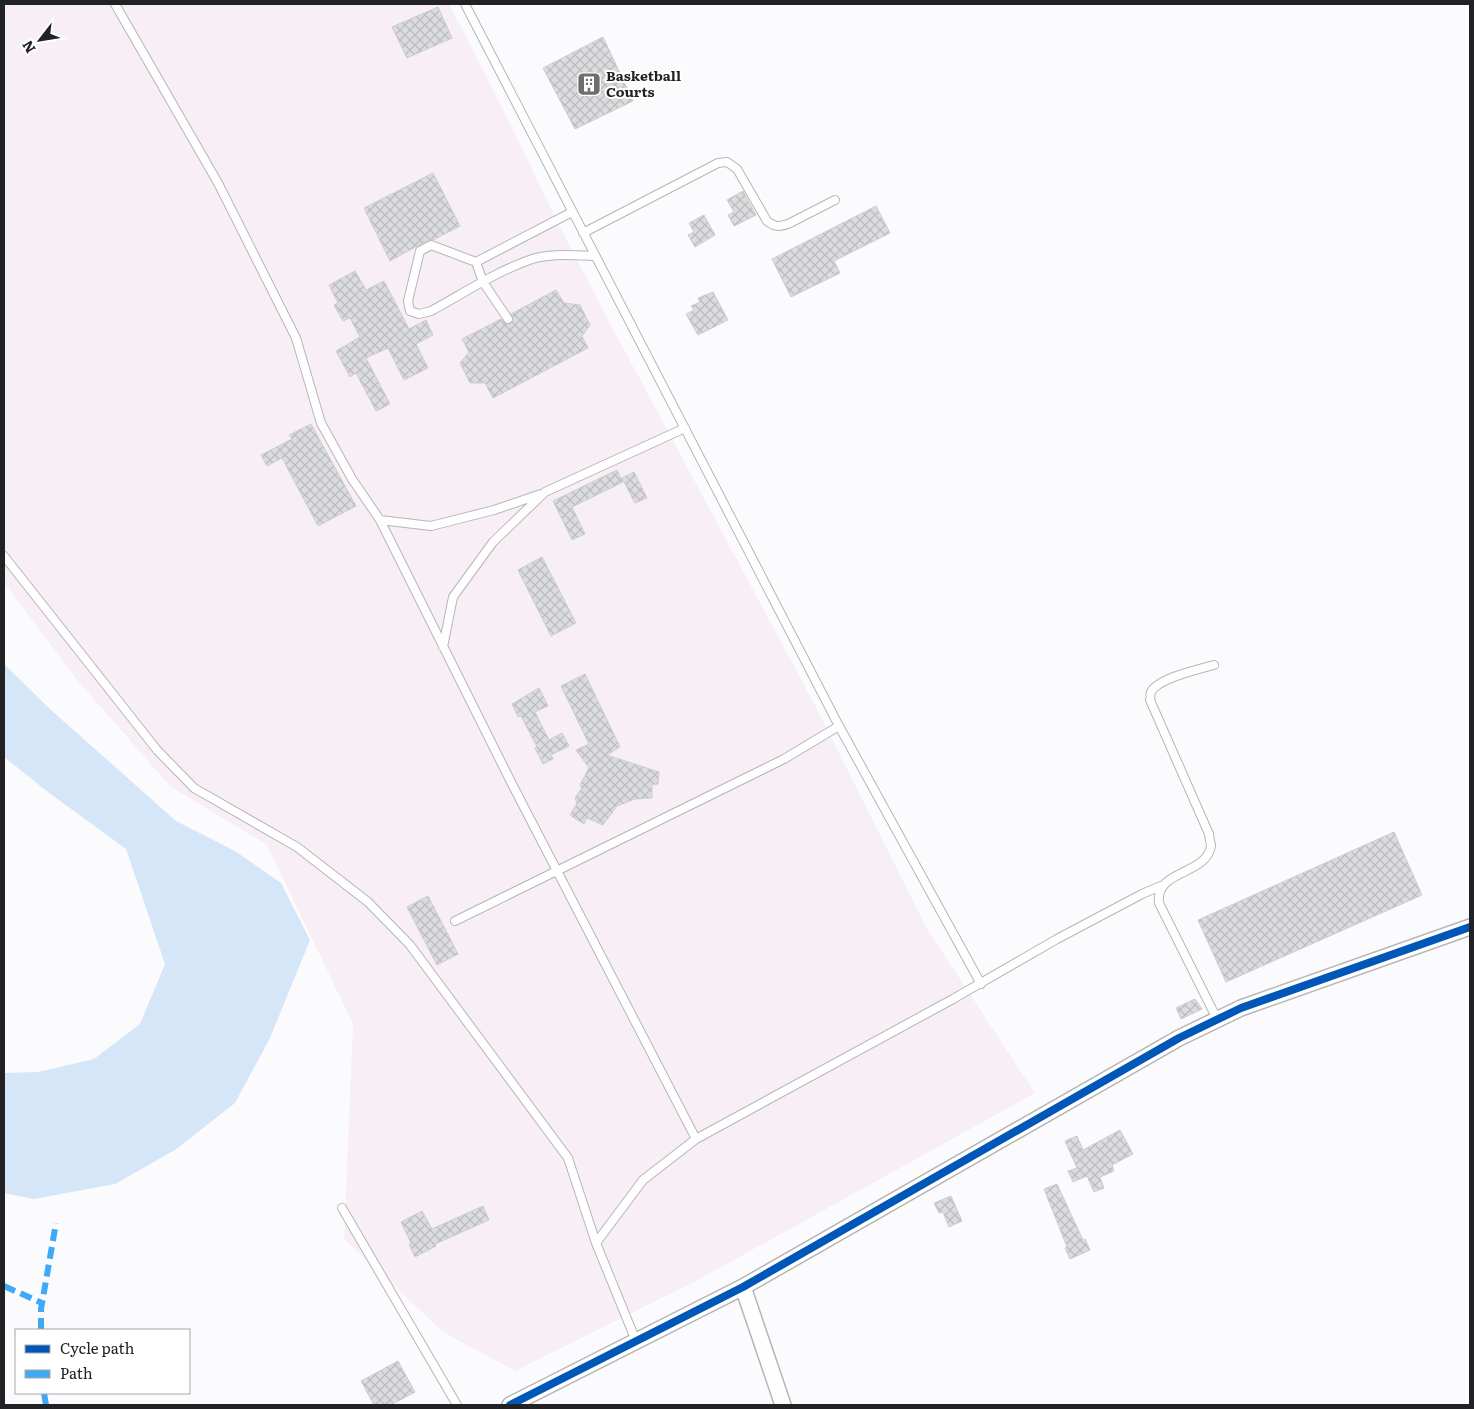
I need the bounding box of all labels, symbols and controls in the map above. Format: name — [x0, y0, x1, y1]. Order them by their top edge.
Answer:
north arrow — [15, 15, 65, 65]
text: N — [16, 37, 40, 57]
place label: Basketball Courts — [606, 65, 681, 101]
building icon: Basketball Courts — [576, 71, 602, 97]
legend — [15, 1329, 190, 1394]
text: Cycle path — [60, 1336, 135, 1359]
text: Path — [60, 1361, 93, 1384]

